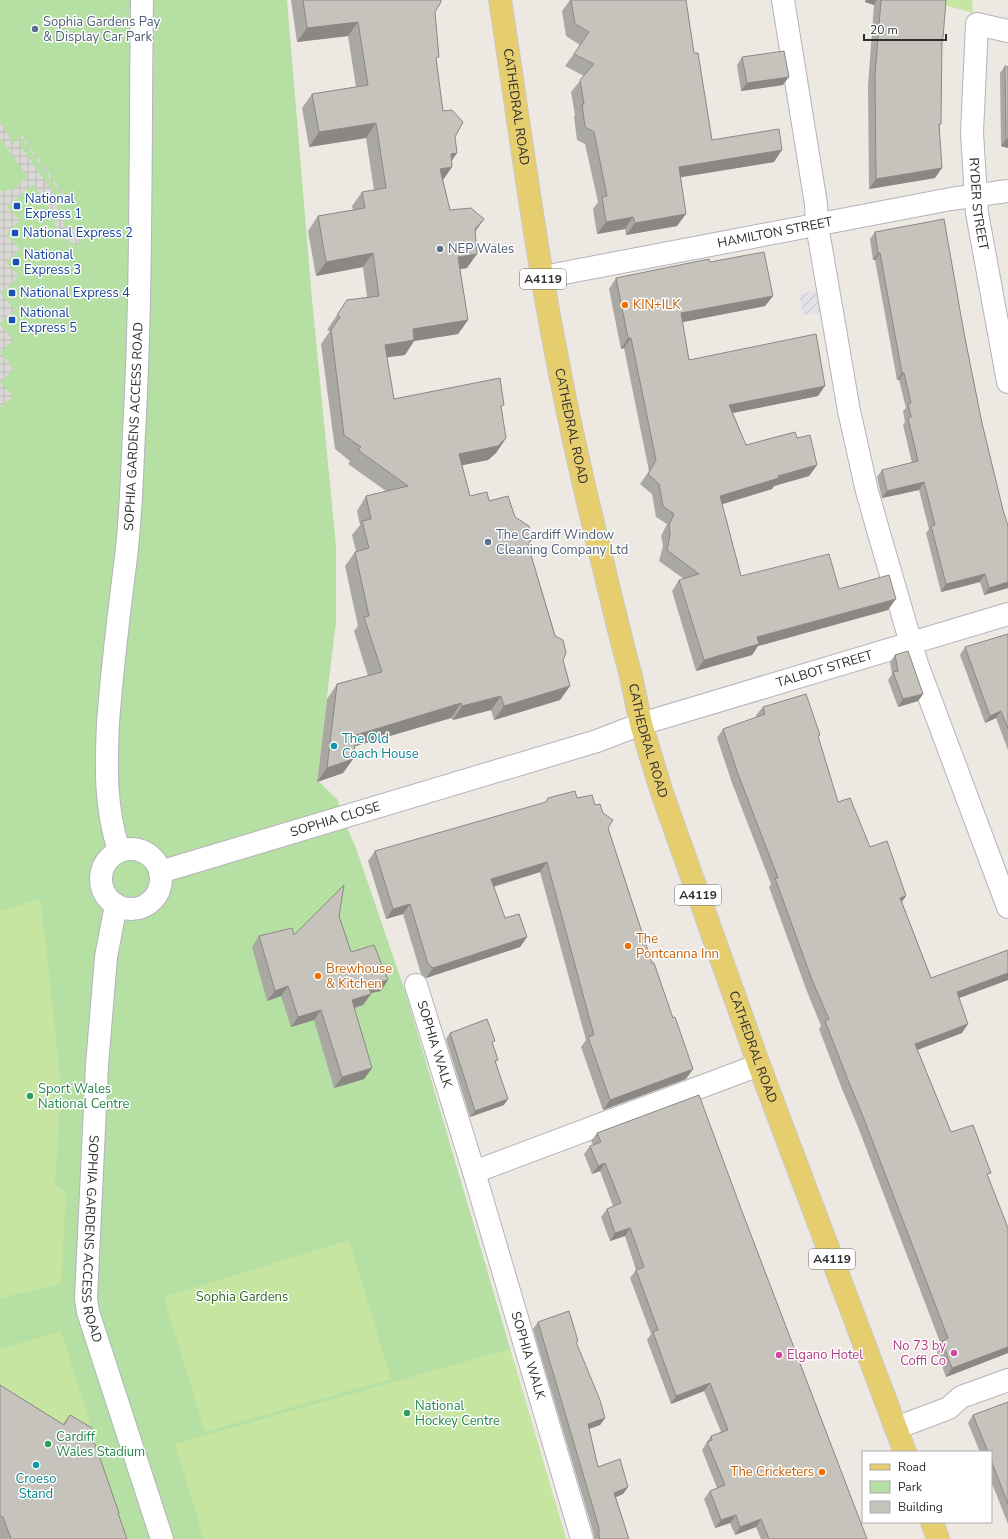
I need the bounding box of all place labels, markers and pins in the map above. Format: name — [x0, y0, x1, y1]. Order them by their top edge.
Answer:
place label: Sophia Gardens Pay & Display Car Park — [43, 13, 161, 46]
marker: Sophia Gardens Pay & Display Car Park — [30, 24, 40, 34]
place label: National Express 1 — [25, 190, 82, 223]
marker: National Express 1 — [12, 201, 22, 211]
place label: National Express 2 — [23, 224, 133, 242]
marker: National Express 2 — [10, 228, 20, 238]
place label: NEP Wales — [448, 240, 514, 258]
marker: NEP Wales — [435, 244, 445, 254]
place label: National Express 3 — [24, 246, 81, 279]
marker: National Express 3 — [11, 257, 21, 267]
place label: National Express 4 — [20, 284, 130, 302]
marker: National Express 4 — [7, 288, 17, 298]
place label: KIN+ILK — [633, 296, 681, 314]
marker: KIN+ILK — [620, 300, 630, 310]
place label: National Express 5 — [20, 304, 77, 337]
marker: National Express 5 — [7, 315, 17, 325]
place label: The Cardiff Window Cleaning Company Ltd — [496, 526, 628, 559]
marker: The Cardiff Window Cleaning Company Ltd — [483, 537, 493, 547]
place label: The Old Coach House — [342, 730, 419, 763]
marker: The Old Coach House — [329, 741, 339, 751]
place label: The Pontcanna Inn — [636, 930, 719, 963]
marker: The Pontcanna Inn — [623, 941, 633, 951]
place label: Brewhouse & Kitchen — [326, 960, 392, 993]
marker: Brewhouse & Kitchen — [313, 971, 323, 981]
place label: Sport Wales National Centre — [38, 1080, 129, 1113]
marker: Sport Wales National Centre — [25, 1091, 35, 1101]
place label: No 73 by Coffi Co — [893, 1337, 946, 1370]
place label: Elgano Hotel — [787, 1346, 863, 1364]
marker: No 73 by Coffi Co — [949, 1348, 959, 1358]
marker: Elgano Hotel — [774, 1350, 784, 1360]
place label: National Hockey Centre — [415, 1397, 500, 1430]
marker: National Hockey Centre — [402, 1408, 412, 1418]
place label: Cardiff Wales Stadium — [56, 1428, 145, 1461]
marker: Cardiff Wales Stadium — [43, 1439, 53, 1449]
marker: Croeso Stand — [31, 1460, 41, 1470]
place label: The Cricketers — [731, 1463, 814, 1481]
marker: The Cricketers — [817, 1467, 827, 1477]
place label: Croeso Stand — [16, 1470, 56, 1503]

